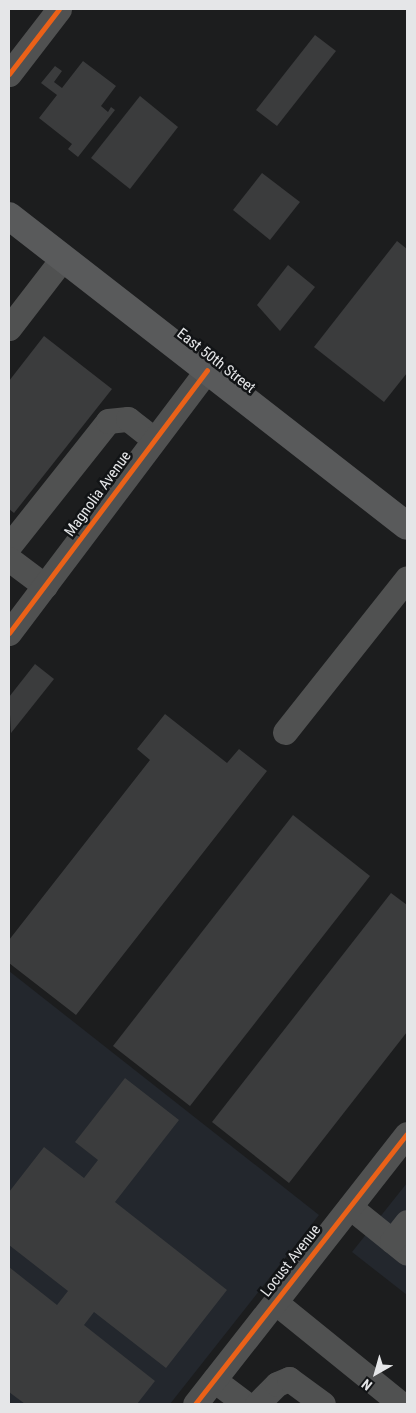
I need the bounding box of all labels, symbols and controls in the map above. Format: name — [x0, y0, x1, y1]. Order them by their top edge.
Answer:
street label: East 50th Street — [173, 325, 259, 397]
street label: Magnolia Avenue — [61, 448, 135, 540]
street label: Locust Avenue — [257, 1221, 325, 1301]
north arrow — [351, 1348, 401, 1398]
text: N — [358, 1376, 375, 1394]

